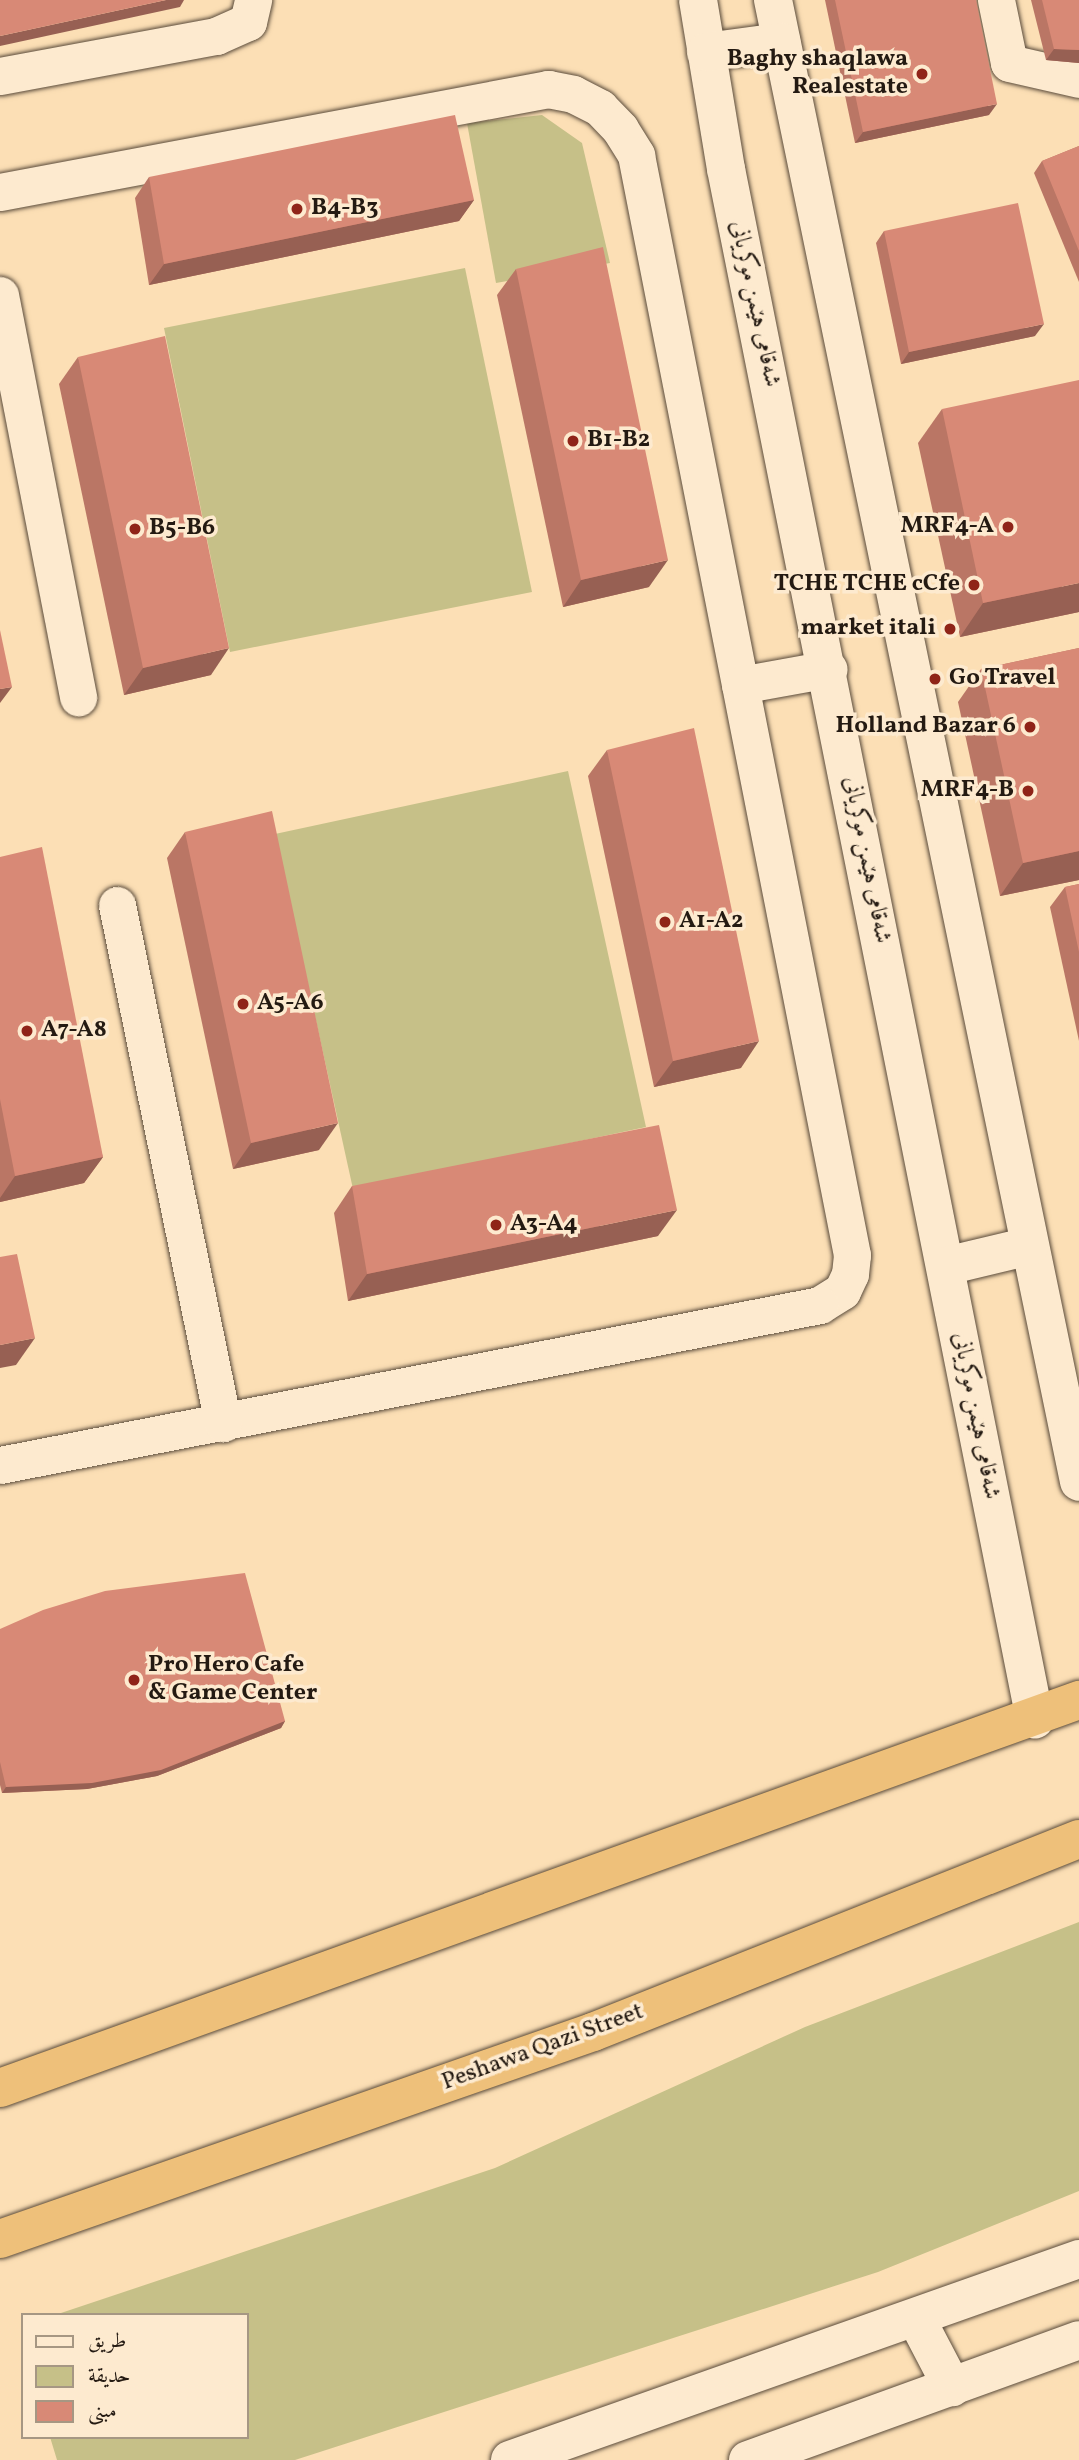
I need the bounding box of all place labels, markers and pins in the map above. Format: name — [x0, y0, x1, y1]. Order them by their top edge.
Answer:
place label: Baghy shaqlawa Realestate — [726, 46, 908, 102]
marker: Baghy shaqlawa Realestate — [914, 66, 930, 82]
place label: B4-B3 — [311, 195, 378, 223]
marker: B4-B3 — [289, 201, 305, 217]
place label: B1-B2 — [587, 427, 650, 455]
marker: B1-B2 — [565, 433, 581, 449]
place label: MRF4-A — [901, 513, 994, 541]
place label: B5-B6 — [149, 515, 215, 543]
marker: MRF4-A — [1000, 519, 1016, 535]
marker: B5-B6 — [127, 521, 143, 537]
place label: TCHE TCHE cCfe — [773, 571, 960, 599]
marker: TCHE TCHE cCfe — [966, 577, 982, 593]
place label: market itali — [801, 615, 936, 643]
marker: market itali — [942, 621, 958, 637]
place label: Go Travel — [949, 665, 1056, 693]
marker: Go Travel — [927, 671, 943, 687]
place label: Holland Bazar 6 — [836, 713, 1016, 741]
marker: Holland Bazar 6 — [1022, 719, 1038, 735]
place label: MRF4-B — [921, 777, 1014, 805]
marker: MRF4-B — [1020, 783, 1036, 799]
place label: A1-A2 — [679, 908, 744, 936]
marker: A1-A2 — [657, 914, 673, 930]
place label: A5-A6 — [257, 990, 324, 1018]
marker: A5-A6 — [235, 996, 251, 1012]
place label: A7-A8 — [41, 1017, 107, 1045]
marker: A7-A8 — [19, 1023, 35, 1039]
place label: A3-A4 — [510, 1211, 578, 1239]
marker: A3-A4 — [488, 1217, 504, 1233]
place label: Pro Hero Cafe & Game Center — [148, 1652, 317, 1708]
marker: Pro Hero Cafe & Game Center — [126, 1672, 142, 1688]

